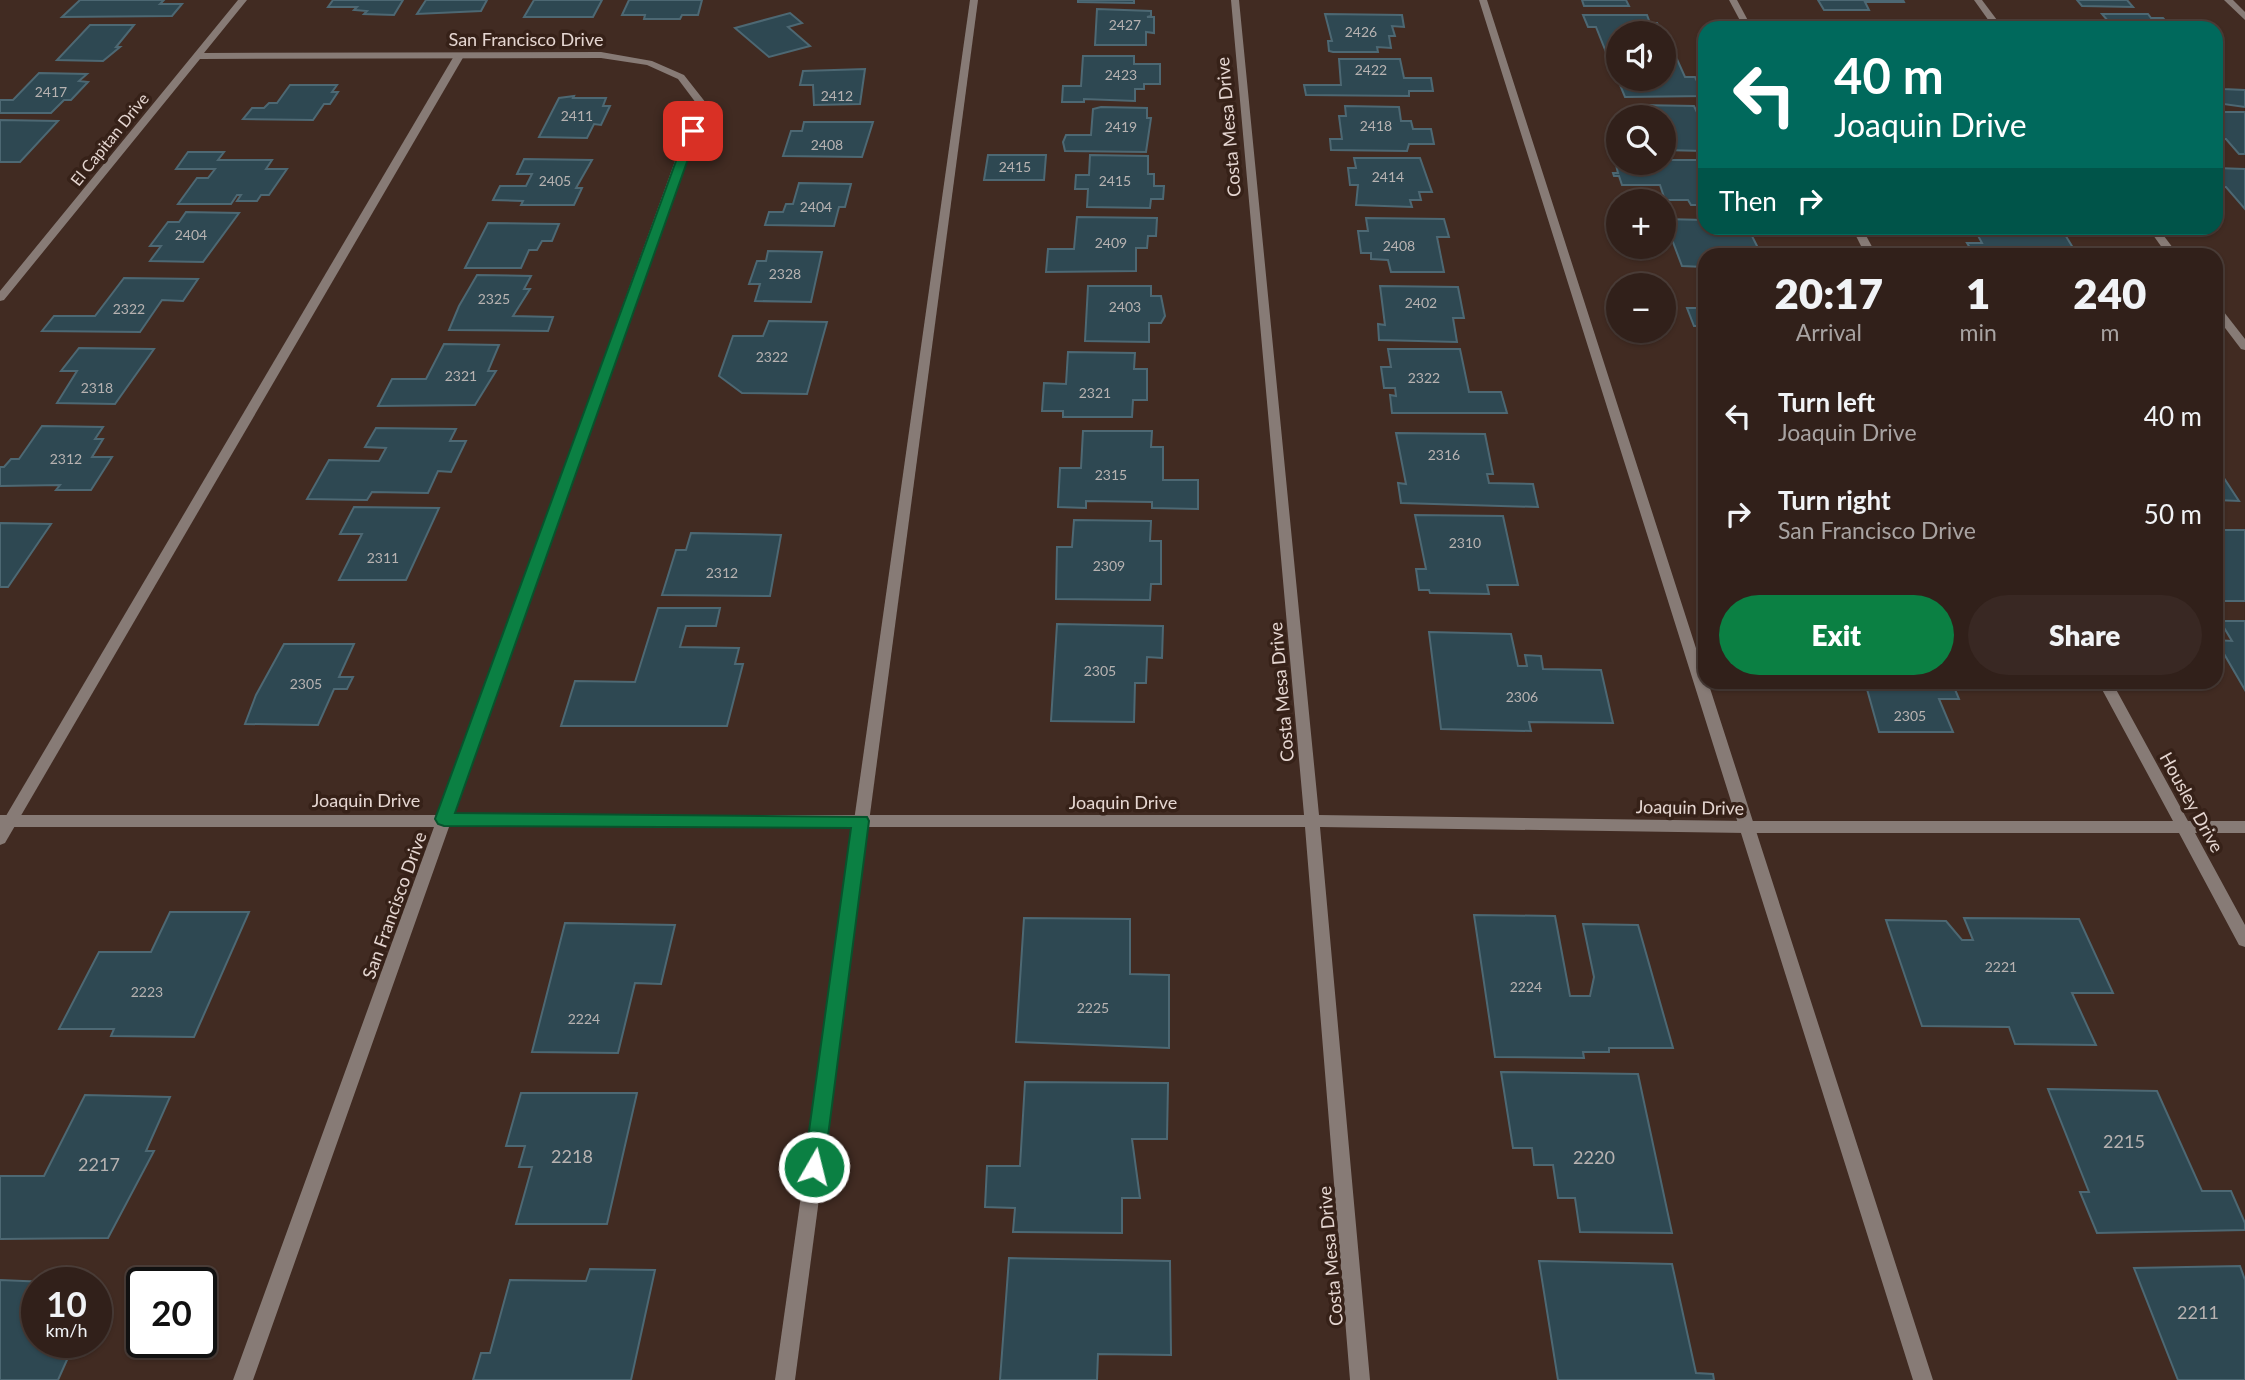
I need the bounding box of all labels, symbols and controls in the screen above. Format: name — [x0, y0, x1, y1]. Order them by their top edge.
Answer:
house number: 2427 — [1109, 16, 1141, 33]
map controls — [1606, 21, 1676, 343]
button: sound — [1606, 21, 1676, 91]
house number: 2426 — [1345, 23, 1377, 40]
street label: San Francisco Drive — [449, 28, 603, 50]
text: 40 m — [1834, 46, 1944, 104]
icon: left — [1719, 49, 1810, 140]
street label: Costa Mesa Drive — [1211, 56, 1245, 198]
house number: 2422 — [1355, 61, 1387, 78]
house number: 2423 — [1105, 66, 1137, 83]
house number: 2417 — [35, 83, 67, 100]
house number: 2412 — [821, 87, 853, 104]
street label: El Capitan Drive — [66, 89, 152, 189]
pin — [663, 101, 723, 161]
button: search — [1606, 105, 1676, 175]
text: Joaquin Drive — [1834, 105, 2027, 144]
house number: 2411 — [561, 107, 593, 124]
icon: arrive — [674, 112, 712, 150]
house number: 2418 — [1360, 117, 1392, 134]
house number: 2419 — [1105, 118, 1137, 135]
house number: 2408 — [811, 136, 843, 153]
house number: 2415 — [999, 158, 1031, 175]
house number: 2414 — [1372, 168, 1404, 185]
house number: 2405 — [539, 172, 571, 189]
house number: 2415 — [1099, 172, 1131, 189]
icon: right — [1791, 182, 1829, 220]
text: Then — [1719, 185, 1777, 217]
button: + — [1606, 189, 1676, 259]
house number: 2404 — [800, 198, 832, 215]
house number: 2404 — [175, 226, 207, 243]
house number: 2409 — [1095, 234, 1127, 251]
house number: 2408 — [1383, 237, 1415, 254]
house number: 2328 — [769, 265, 801, 282]
text: 20:17 — [1775, 268, 1883, 318]
text: 1 — [1966, 268, 1990, 318]
text: 240 — [2073, 268, 2146, 318]
button: − — [1606, 273, 1676, 343]
house number: 2325 — [478, 290, 510, 307]
house number: 2402 — [1405, 294, 1437, 311]
house number: 2403 — [1109, 298, 1141, 315]
house number: 2322 — [113, 300, 145, 317]
text: Arrival — [1796, 318, 1862, 346]
text: min — [1960, 318, 1997, 346]
text: m — [2100, 318, 2119, 346]
house number: 2322 — [756, 348, 788, 365]
house number: 2321 — [445, 367, 477, 384]
house number: 2322 — [1408, 369, 1440, 386]
house number: 2318 — [81, 379, 113, 396]
house number: 2321 — [1079, 384, 1111, 401]
text: Turn left — [1778, 386, 1875, 418]
icon: left — [1719, 397, 1757, 435]
text: 40 m — [2144, 400, 2202, 432]
text: Joaquin Drive — [1778, 418, 1917, 446]
house number: 2316 — [1428, 446, 1460, 463]
house number: 2312 — [50, 450, 82, 467]
house number: 2315 — [1095, 466, 1127, 483]
text: Turn right — [1778, 484, 1891, 516]
icon: right — [1719, 495, 1757, 533]
text: 50 m — [2144, 498, 2202, 530]
text: San Francisco Drive — [1778, 516, 1976, 544]
house number: 2310 — [1449, 534, 1481, 551]
house number: 2311 — [367, 549, 399, 566]
house number: 2309 — [1093, 557, 1125, 574]
house number: 2312 — [706, 564, 738, 581]
button: Exit — [1719, 595, 1954, 675]
button: Share — [1968, 595, 2202, 675]
street label: Costa Mesa Drive — [1264, 621, 1298, 763]
house number: 2305 — [1084, 662, 1116, 679]
house number: 2305 — [290, 675, 322, 692]
house number: 2306 — [1506, 688, 1538, 705]
house number: 2305 — [1894, 707, 1926, 724]
street label: Housley Drive — [2155, 748, 2229, 856]
street label: Joaquin Drive — [312, 789, 420, 811]
street label: Joaquin Drive — [1069, 791, 1177, 813]
street label: Joaquin Drive — [1636, 795, 1744, 819]
street label: San Francisco Drive — [357, 828, 431, 982]
house number: 2221 — [1985, 958, 2017, 975]
house number: 2224 — [1510, 978, 1542, 995]
house number: 2223 — [131, 983, 163, 1000]
house number: 2225 — [1077, 999, 1109, 1016]
house number: 2224 — [568, 1010, 600, 1027]
position arrow — [777, 1130, 851, 1204]
house number: 2215 — [2103, 1130, 2145, 1152]
house number: 2218 — [551, 1145, 593, 1167]
house number: 2220 — [1573, 1146, 1615, 1168]
house number: 2217 — [78, 1153, 120, 1175]
street label: Costa Mesa Drive — [1313, 1185, 1347, 1327]
speed limit sign: 20 — [126, 1267, 217, 1358]
text: 10 — [46, 1282, 87, 1324]
house number: 2211 — [2177, 1301, 2219, 1323]
text: km/h — [45, 1319, 88, 1341]

